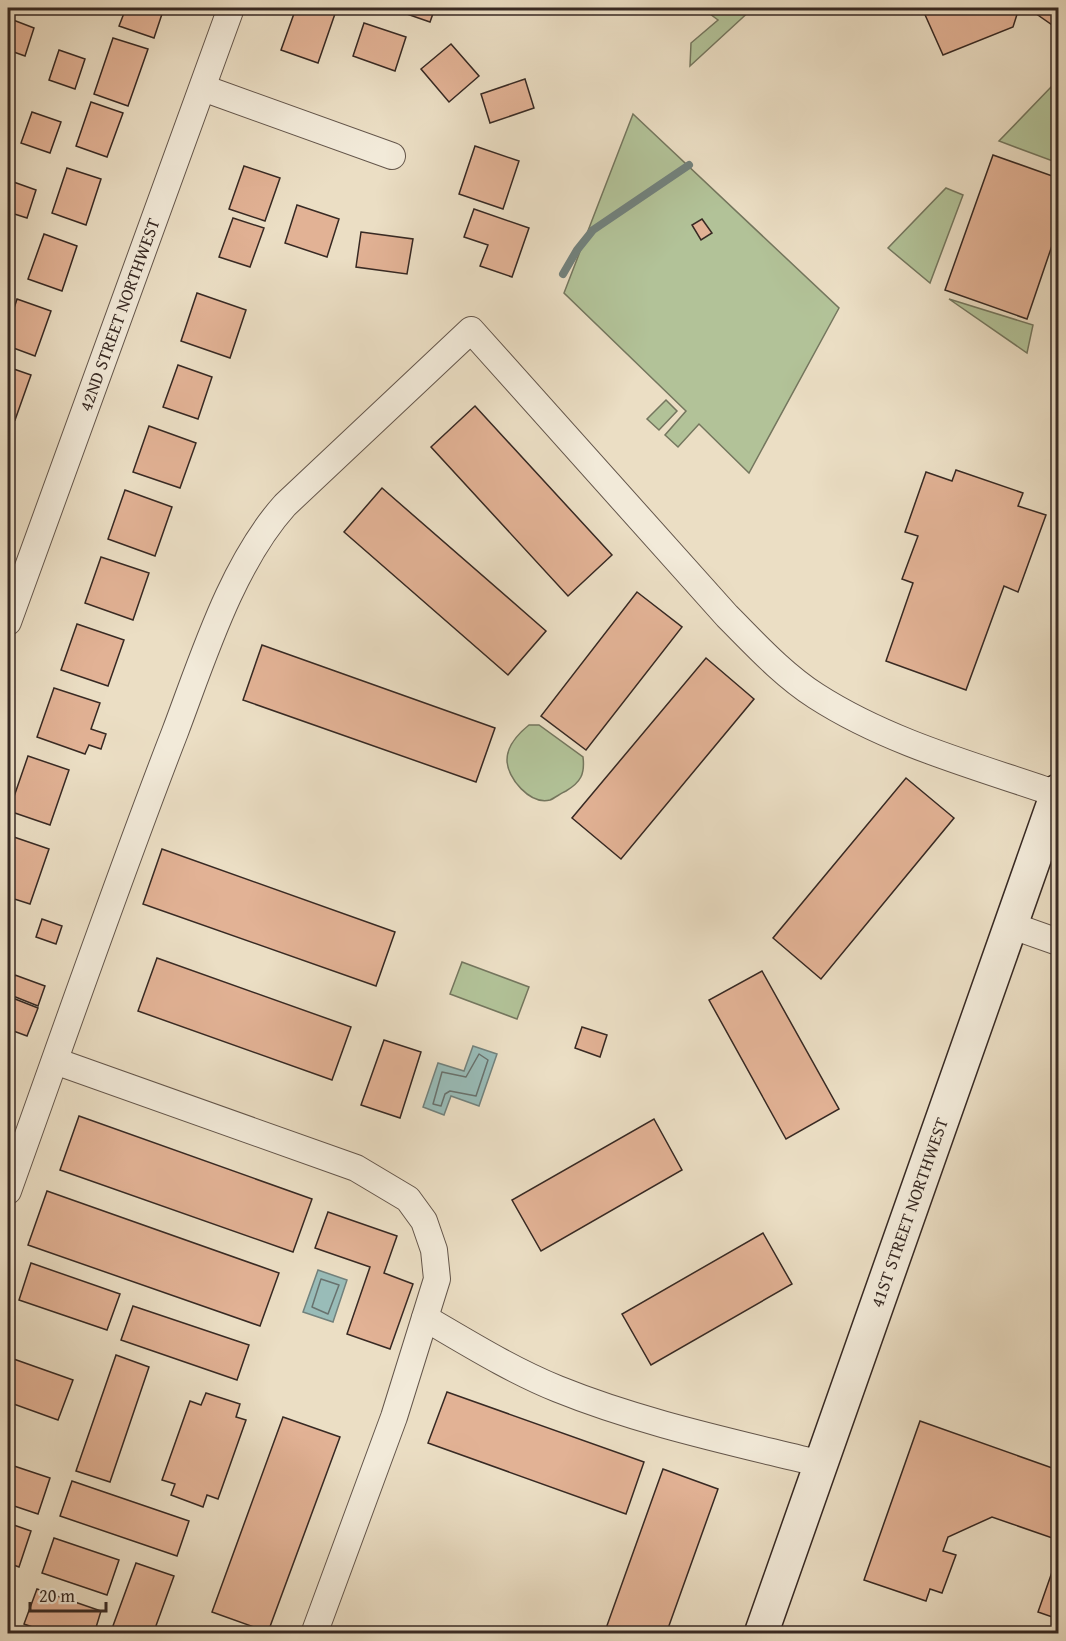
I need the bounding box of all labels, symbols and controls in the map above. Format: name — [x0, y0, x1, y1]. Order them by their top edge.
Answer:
street label: 42ND STREET NORTHWEST — [72, 214, 167, 415]
street label: 41ST STREET NORTHWEST — [863, 1114, 955, 1311]
scale bar — [30, 1575, 106, 1613]
text: 20 m — [39, 1582, 75, 1609]

